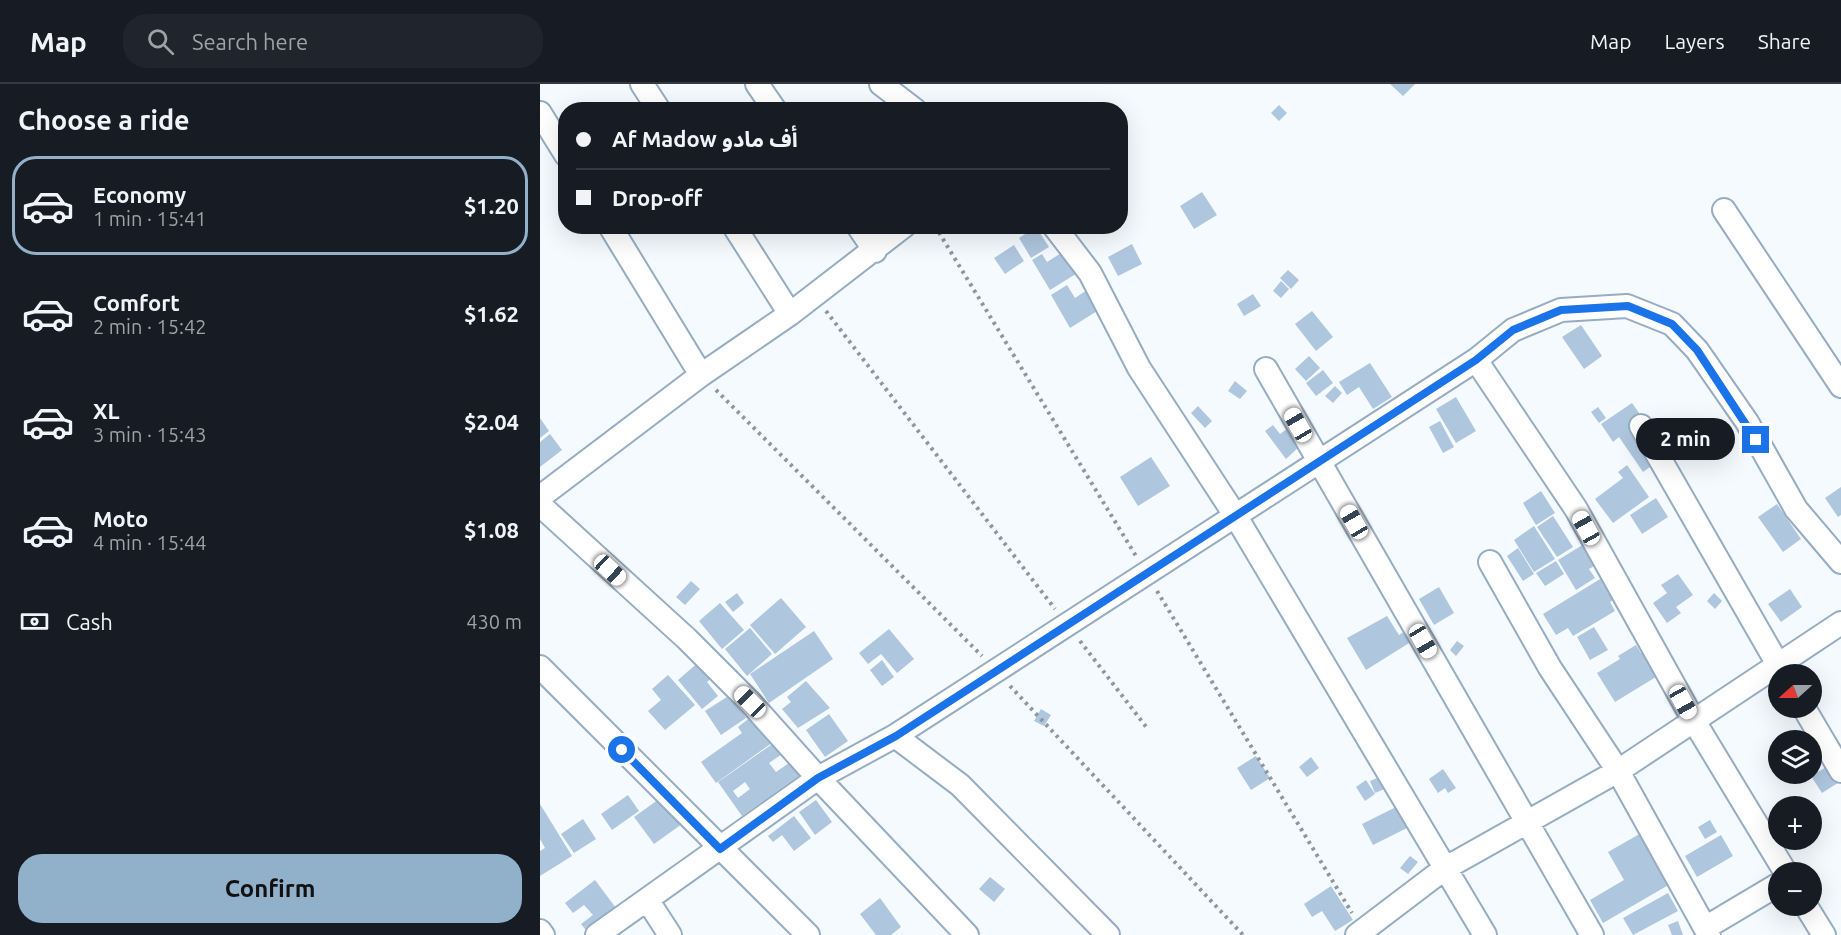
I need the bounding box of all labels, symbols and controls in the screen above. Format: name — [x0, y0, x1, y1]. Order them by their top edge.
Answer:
search box — [123, 14, 543, 68]
icon: search — [144, 25, 177, 58]
text: Map — [30, 26, 87, 57]
text: Search here — [192, 29, 308, 54]
text: Map — [1590, 29, 1631, 53]
text: Layers — [1664, 29, 1725, 53]
text: Share — [1758, 29, 1811, 53]
text: Choose a ride — [18, 105, 190, 135]
text: Af Madow أف مادو — [612, 126, 798, 151]
icon: car — [21, 179, 75, 233]
text: Economy — [93, 182, 186, 207]
text: Drop-off — [612, 185, 702, 210]
text: $1.20 — [464, 193, 519, 218]
text: 1 min · 15:41 — [93, 207, 207, 230]
icon: car — [21, 287, 75, 341]
text: Comfort — [93, 290, 180, 315]
text: $1.62 — [464, 301, 519, 326]
text: 2 min · 15:42 — [93, 315, 207, 338]
icon: car — [21, 395, 75, 449]
text: XL — [93, 398, 120, 423]
car — [1281, 405, 1315, 445]
text: $2.04 — [464, 409, 519, 434]
callout: 2 min — [1636, 419, 1735, 461]
text: 3 min · 15:43 — [93, 423, 207, 446]
route end — [1742, 426, 1769, 453]
text: 2 min — [1660, 427, 1711, 450]
car — [1337, 502, 1371, 542]
icon: car — [21, 503, 75, 557]
text: Moto — [93, 506, 148, 531]
car — [1569, 508, 1603, 548]
text: $1.08 — [464, 517, 519, 542]
text: 4 min · 15:44 — [93, 531, 207, 554]
car — [591, 551, 629, 589]
icon: cash — [18, 605, 51, 638]
text: Cash — [66, 609, 113, 634]
text: 430 m — [466, 610, 522, 633]
car — [1406, 621, 1440, 661]
north arrow — [1768, 664, 1822, 718]
map controls — [1768, 664, 1822, 916]
car — [1666, 682, 1700, 722]
car — [731, 683, 769, 721]
button: layers — [1768, 730, 1822, 784]
route start — [608, 736, 635, 763]
button: + — [1768, 796, 1822, 850]
button: Confirm — [18, 854, 522, 923]
button: − — [1768, 862, 1822, 916]

